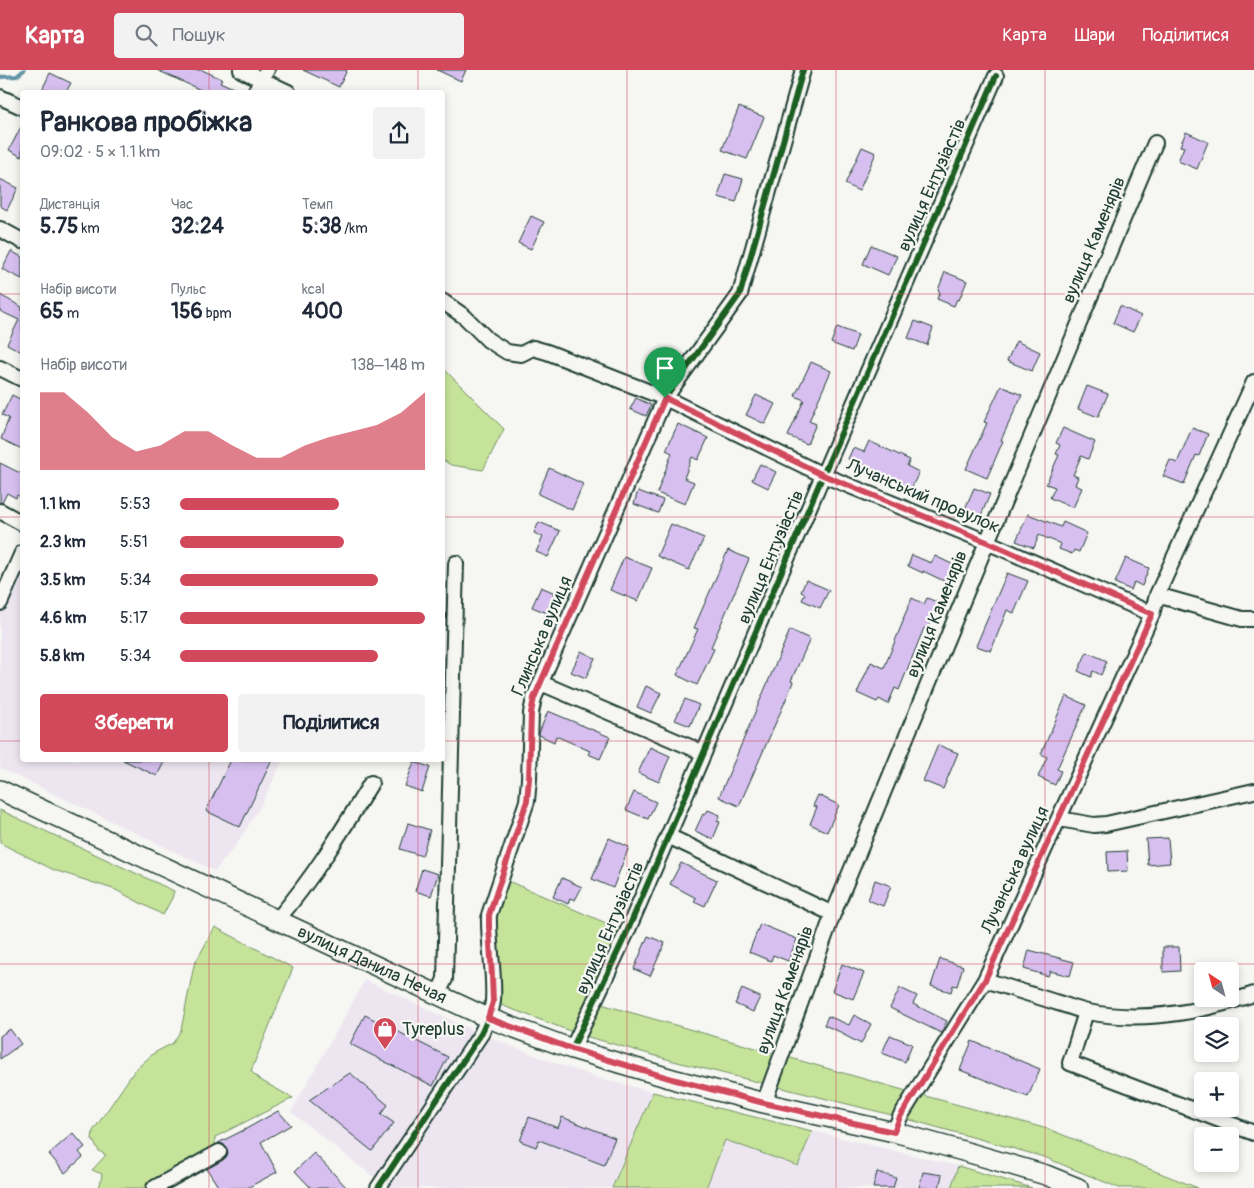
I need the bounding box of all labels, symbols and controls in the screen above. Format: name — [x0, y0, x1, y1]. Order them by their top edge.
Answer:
search box — [114, 13, 464, 58]
text: Карта — [25, 21, 84, 50]
icon: search — [132, 21, 160, 49]
text: Пошук — [172, 23, 225, 47]
text: Карта — [1002, 24, 1047, 47]
text: Шари — [1075, 24, 1114, 47]
text: Поділитися — [1142, 24, 1229, 47]
text: Ранкова пробіжка — [40, 105, 252, 140]
button: share — [373, 107, 425, 159]
street label: вулиця Ентузіастів — [892, 115, 972, 255]
text: 09:02 · 5 × 1.1 km — [40, 142, 160, 162]
street label: вулиця Каменярів — [1057, 173, 1131, 307]
text: Дистанція — [40, 196, 100, 213]
text: Час — [171, 196, 193, 213]
text: Темп — [302, 196, 333, 213]
text: 5.75 — [40, 213, 78, 240]
text: 32:24 — [171, 213, 224, 240]
text: 5:38 — [302, 213, 341, 240]
text: km — [78, 220, 100, 237]
text: /km — [341, 220, 368, 237]
text: Набір висоти — [40, 281, 116, 298]
text: Пульс — [171, 281, 206, 298]
text: kcal — [302, 281, 325, 298]
text: 65 — [40, 298, 64, 325]
text: 156 — [171, 298, 203, 325]
text: 400 — [302, 298, 343, 325]
text: m — [64, 305, 79, 322]
text: bpm — [203, 305, 232, 322]
pin — [644, 347, 686, 398]
icon: arrive — [651, 354, 679, 382]
text: Набір висоти — [40, 355, 127, 375]
text: 138–148 m — [351, 355, 425, 375]
street label: Лучанський провулок — [842, 453, 1003, 539]
street label: вулиця Ентузіастів — [733, 487, 809, 627]
text: 1.1 km — [40, 494, 80, 514]
text: 5:53 — [120, 494, 151, 514]
text: 2.3 km — [40, 532, 86, 552]
text: 5:51 — [120, 532, 148, 552]
street label: вулиця Каменярів — [901, 547, 973, 681]
text: 3.5 km — [40, 570, 85, 590]
text: 5:34 — [120, 570, 151, 590]
street label: Глинська вулиця — [506, 573, 578, 699]
text: 4.6 km — [40, 608, 86, 628]
text: 5:17 — [120, 608, 148, 628]
text: 5.8 km — [40, 646, 85, 666]
text: 5:34 — [120, 646, 151, 666]
button: Зберегти — [40, 694, 228, 752]
button: Поділитися — [238, 694, 425, 752]
street label: Лучанська вулиця — [975, 803, 1055, 938]
street label: вулиця Ентузіастів — [570, 858, 650, 998]
street label: вулиця Данила Нечая — [294, 920, 450, 1009]
street label: вулиця Каменярів — [751, 923, 819, 1057]
north arrow — [1194, 962, 1239, 1008]
map controls — [1194, 962, 1239, 1172]
shop icon: Tyreplus — [372, 1016, 398, 1050]
button: layers — [1194, 1017, 1239, 1062]
place label: Tyreplus — [402, 1018, 464, 1041]
button: + — [1194, 1072, 1239, 1117]
button: − — [1194, 1127, 1239, 1172]

